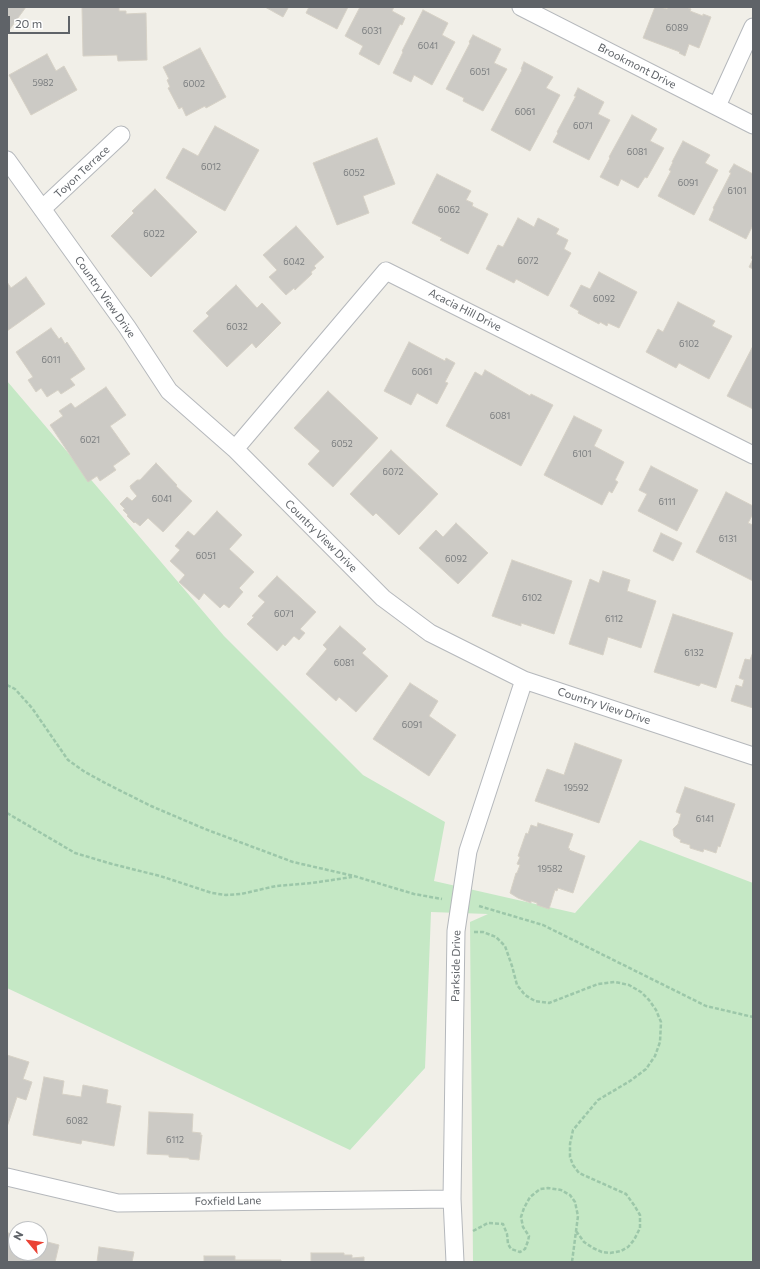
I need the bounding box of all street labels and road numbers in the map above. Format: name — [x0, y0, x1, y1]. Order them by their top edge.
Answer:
street label: Brookmont Drive — [596, 41, 678, 91]
street label: Toyon Terrace — [52, 143, 112, 201]
street label: Country View Drive — [72, 254, 138, 340]
street label: Acacia Hill Drive — [426, 286, 504, 334]
street label: Country View Drive — [282, 497, 360, 575]
street label: Country View Drive — [556, 685, 652, 727]
street label: Parkside Drive — [449, 930, 463, 1002]
street label: Foxfield Lane — [195, 1194, 261, 1208]

